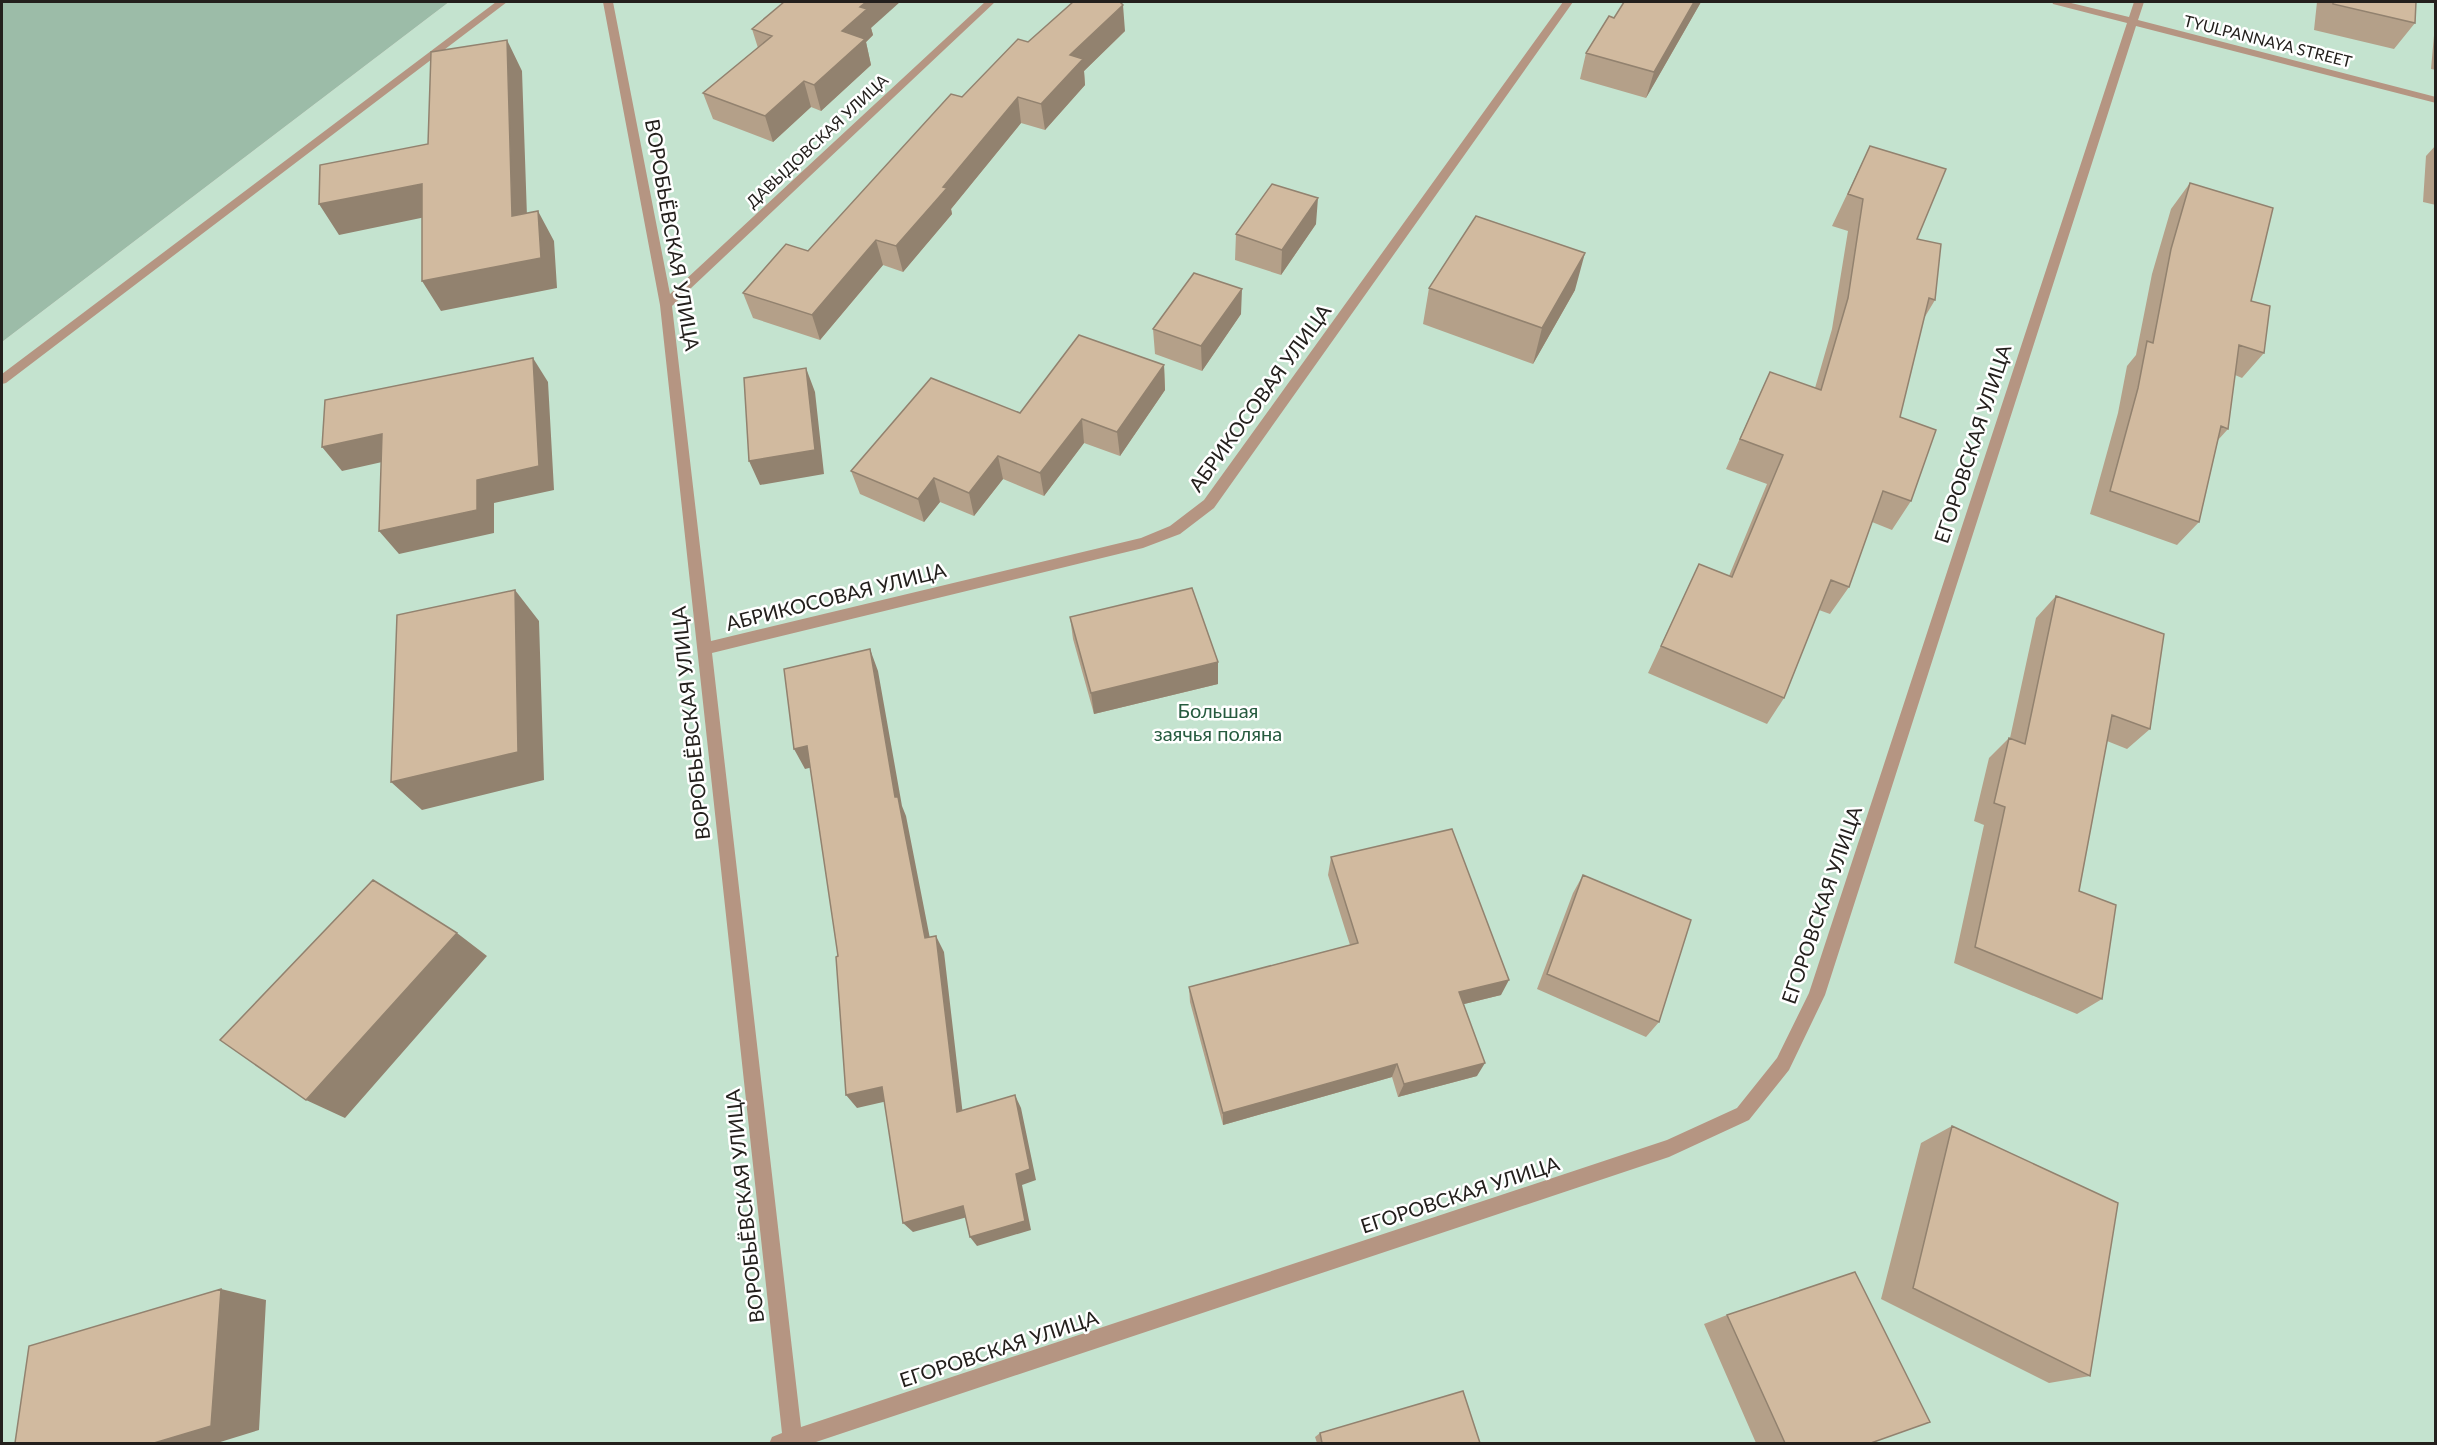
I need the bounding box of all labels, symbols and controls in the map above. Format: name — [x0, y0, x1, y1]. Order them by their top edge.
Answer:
street label: TYULPANNAYA STREET — [2182, 10, 2355, 71]
street label: ДАВЫДОВСКАЯ УЛИЦА — [742, 70, 892, 211]
street label: ВОРОБЬЁВСКАЯ УЛИЦА — [641, 117, 705, 353]
street label: АБРИКОСОВАЯ УЛИЦА — [1183, 299, 1336, 496]
street label: ЕГОРОВСКАЯ УЛИЦА — [1929, 341, 2016, 546]
street label: АБРИКОСОВАЯ УЛИЦА — [723, 557, 949, 635]
street label: ВОРОБЬЁВСКАЯ УЛИЦА — [666, 605, 714, 841]
park label: Большая заячья поляна — [1154, 698, 1282, 745]
street label: ЕГОРОВСКАЯ УЛИЦА — [1776, 802, 1866, 1007]
street label: ВОРОБЬЁВСКАЯ УЛИЦА — [720, 1088, 768, 1324]
street label: ЕГОРОВСКАЯ УЛИЦА — [1357, 1150, 1563, 1238]
street label: ЕГОРОВСКАЯ УЛИЦА — [896, 1304, 1102, 1392]

